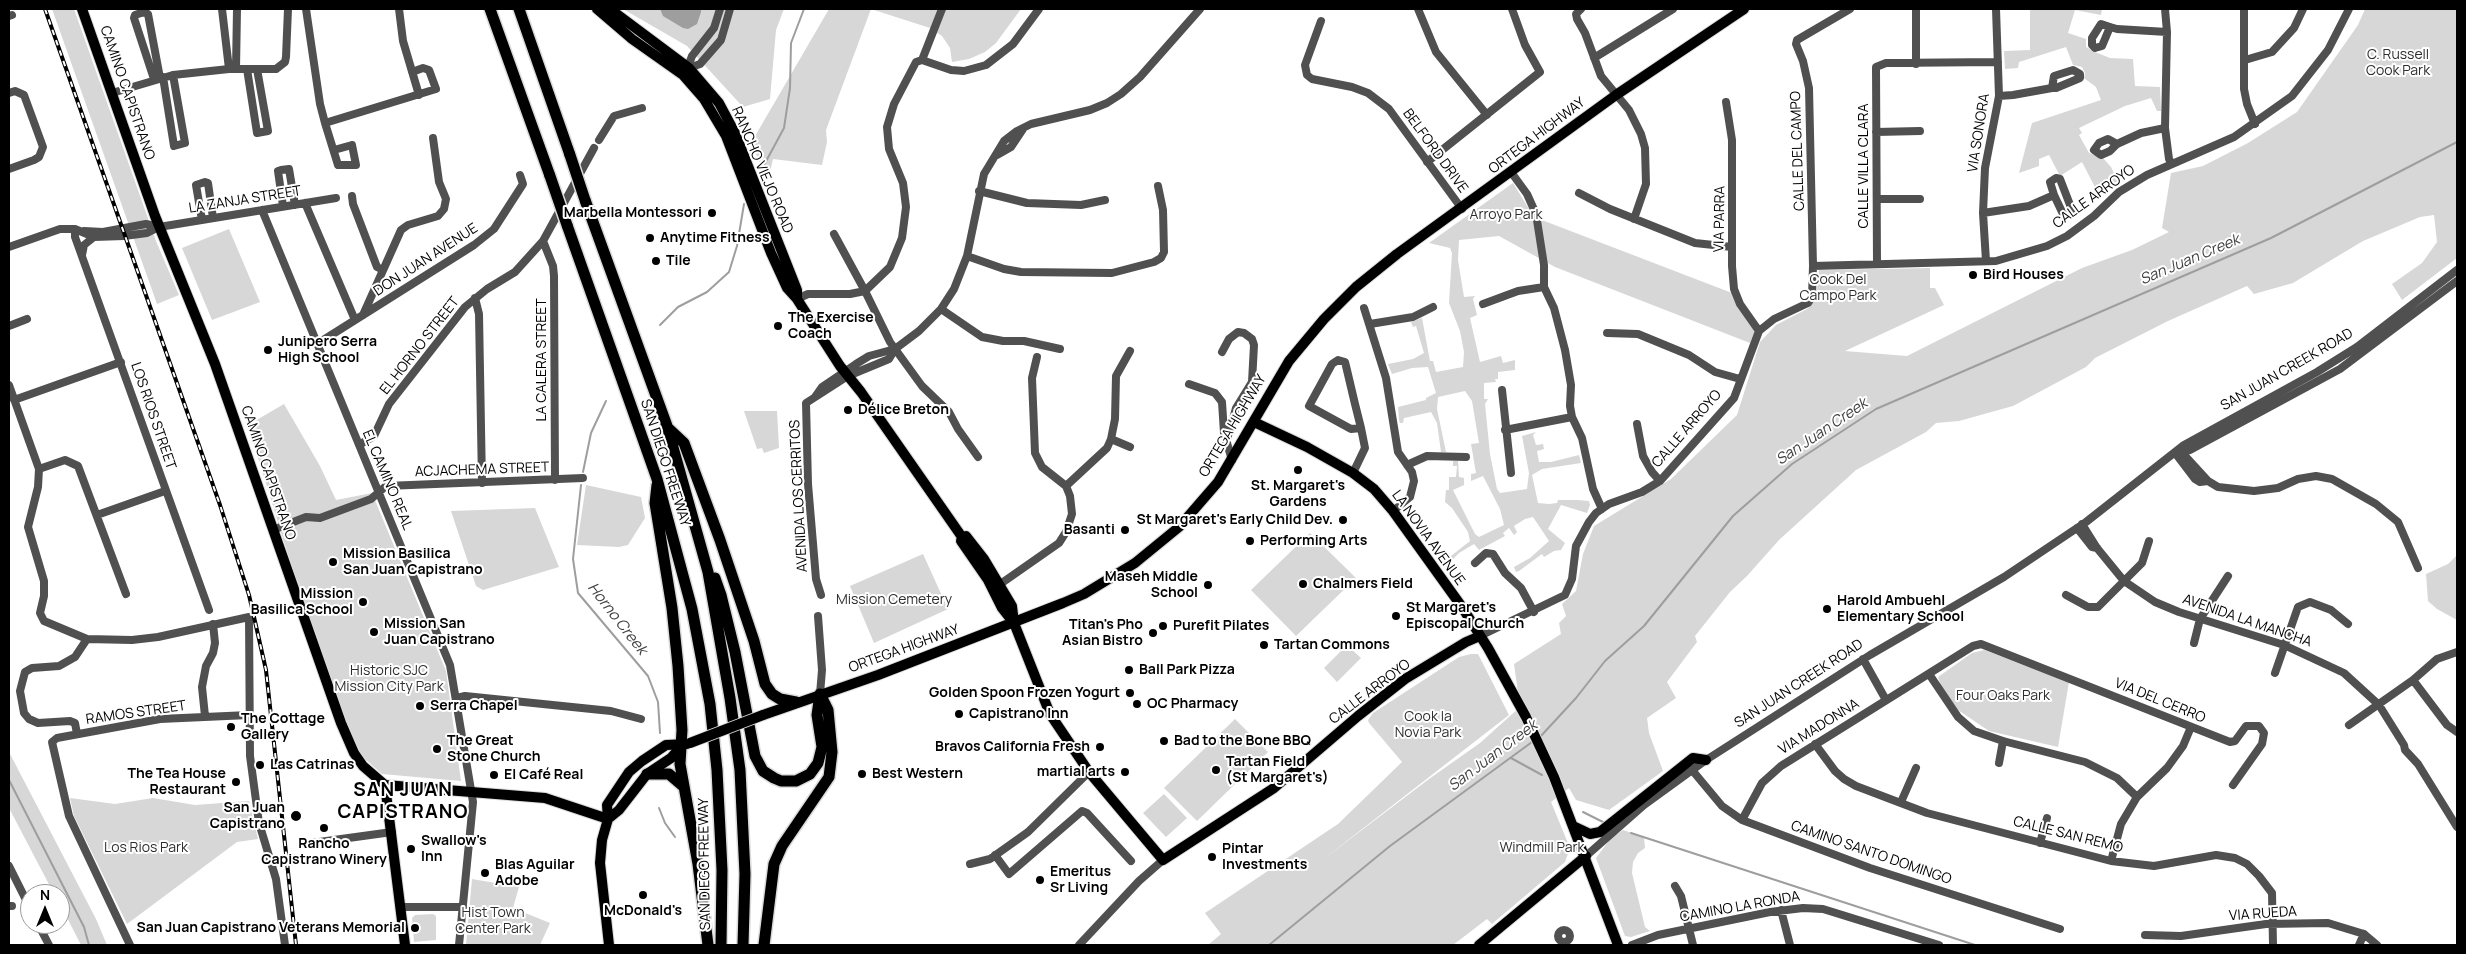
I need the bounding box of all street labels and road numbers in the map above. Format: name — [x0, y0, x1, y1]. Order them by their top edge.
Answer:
street label: CAMINO CAPISTRANO — [96, 24, 158, 162]
street label: CALLE DEL CAMPO — [1788, 91, 1808, 211]
street label: VIA SONORA — [1964, 92, 1994, 174]
street label: ORTEGA HIGHWAY — [1485, 94, 1589, 178]
street label: CALLE VILLA CLARA — [1856, 103, 1872, 229]
street label: RANCHO VIEJO ROAD — [728, 104, 796, 236]
street label: BELFORD DRIVE — [1399, 106, 1471, 196]
street label: CALLE ARROYO — [2050, 162, 2138, 232]
street label: LA ZANJA STREET — [187, 183, 303, 217]
street label: VIA PARRA — [1711, 186, 1729, 252]
street label: DON JUAN AVENUE — [371, 220, 481, 300]
street label: EL HORNO STREET — [377, 294, 463, 398]
street label: LA CALERA STREET — [534, 298, 550, 422]
street label: SAN JUAN CREEK ROAD — [2218, 325, 2356, 415]
street label: LOS RIOS STREET — [127, 360, 179, 472]
street label: ORTEGA HIGHWAY — [1196, 372, 1270, 480]
street label: CALLE ARROYO — [1649, 387, 1725, 471]
street label: SAN DIEGO FREEWAY — [637, 397, 693, 529]
street label: CAMINO CAPISTRANO — [237, 404, 299, 542]
street label: AVENIDA LOS CERRITOS — [787, 419, 811, 573]
street label: EL CAMINO REAL — [358, 428, 416, 532]
street label: ACJACHEMA STREET — [414, 459, 550, 481]
street label: LA NOVIA AVENUE — [1388, 487, 1468, 589]
street label: AVENIDA LA MANCHA — [2180, 591, 2314, 651]
street label: ORTEGA HIGHWAY — [846, 621, 962, 677]
street label: SAN JUAN CREEK ROAD — [1732, 636, 1866, 732]
street label: CALLE ARROYO — [1326, 656, 1414, 728]
street label: VIA DEL CERRO — [2112, 675, 2208, 727]
street label: VIA MADONNA — [1776, 696, 1862, 758]
street label: RAMOS STREET — [85, 698, 187, 728]
street label: SAN DIEGO FREEWAY — [695, 798, 715, 930]
street label: CALLE SAN REMO — [2012, 813, 2124, 857]
street label: CAMINO SANTO DOMINGO — [1789, 818, 1953, 888]
street label: CAMINO LA RONDA — [1679, 888, 1801, 926]
street label: VIA RUEDA — [2228, 903, 2298, 925]

